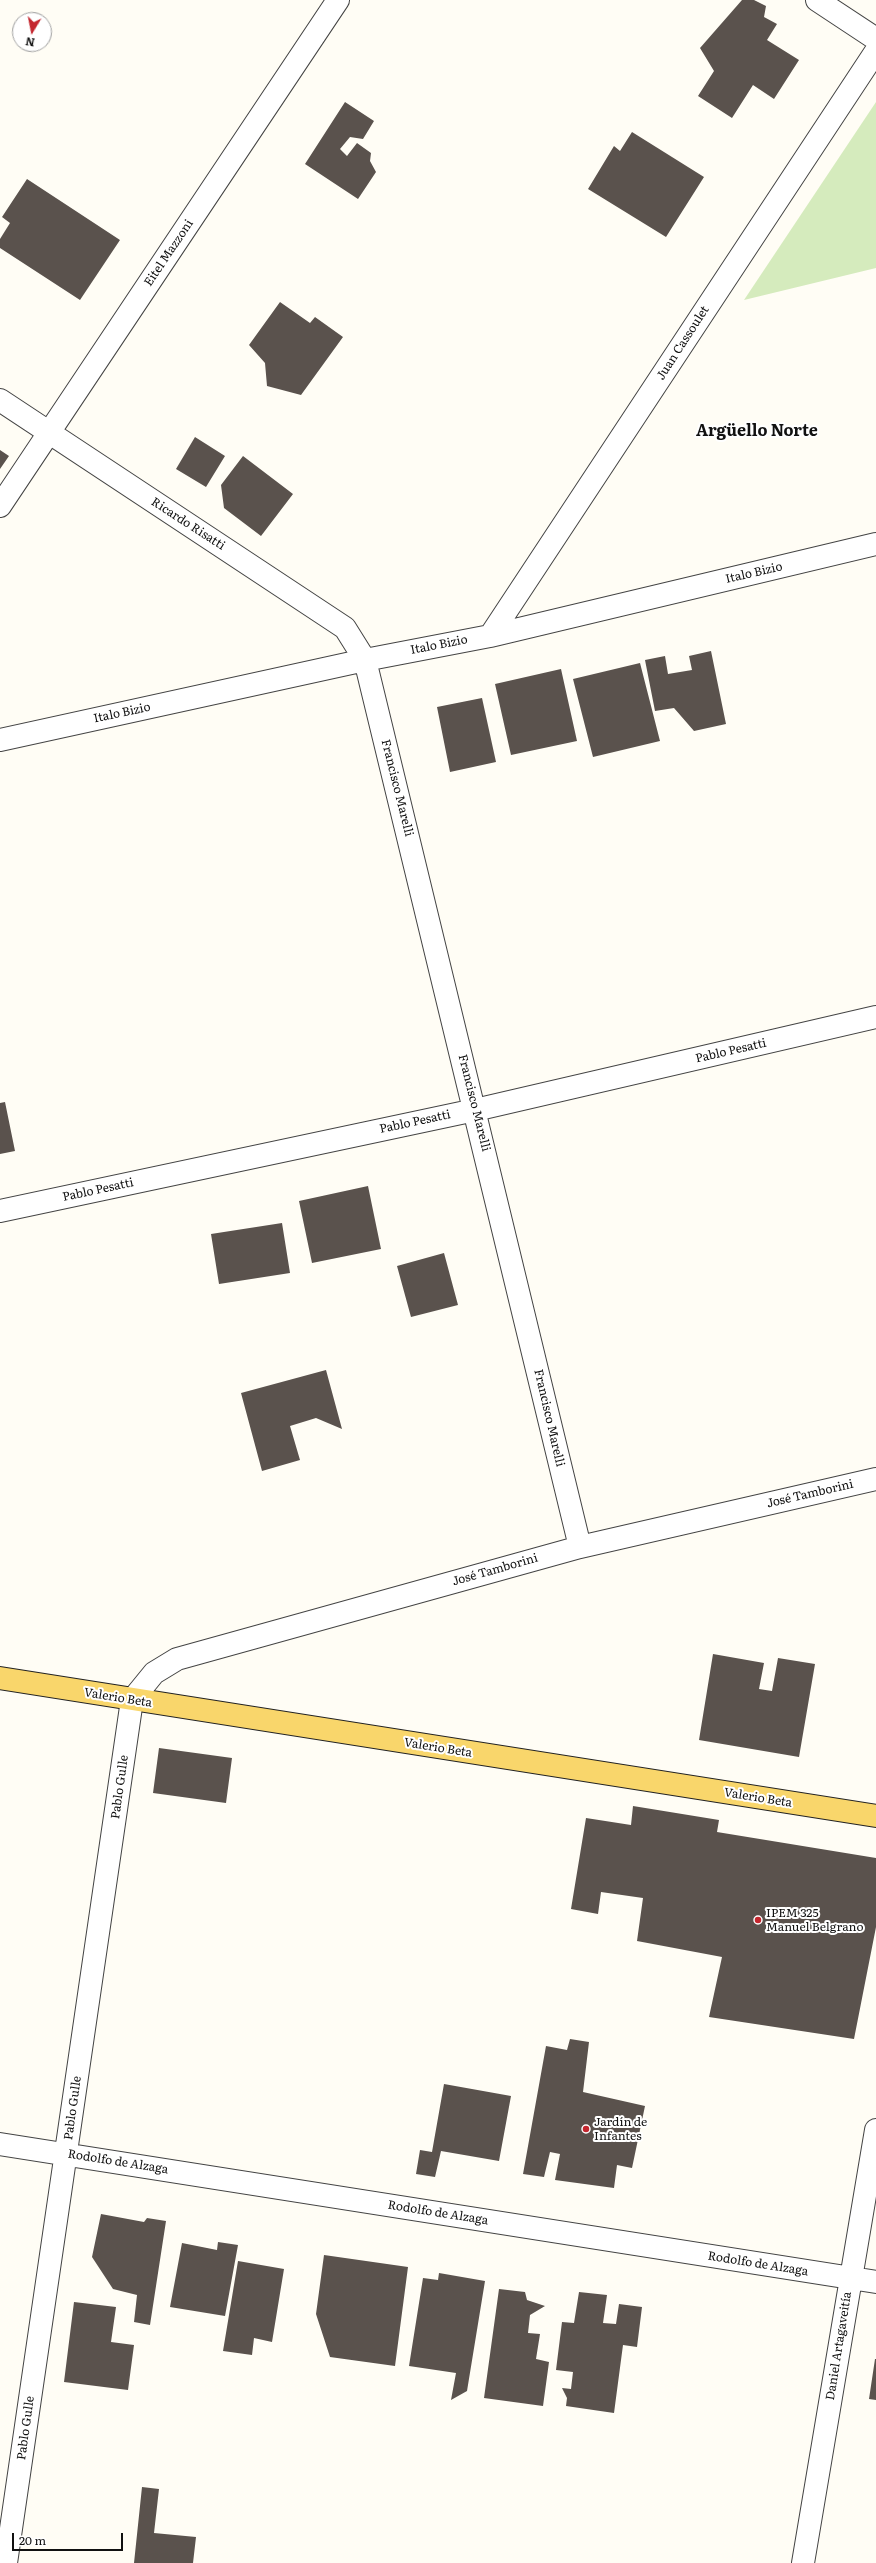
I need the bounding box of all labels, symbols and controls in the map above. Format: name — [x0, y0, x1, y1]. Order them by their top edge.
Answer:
north arrow — [12, 12, 52, 52]
text: N — [24, 34, 36, 52]
street label: Eitel Mazzoni — [141, 217, 197, 289]
street label: Juan Cassoulet — [654, 303, 712, 383]
district label: Argüello Norte — [696, 421, 818, 441]
street label: Ricardo Risatti — [148, 495, 228, 553]
street label: Italo Bizio — [724, 559, 784, 587]
street label: Italo Bizio — [409, 632, 469, 658]
street label: Italo Bizio — [92, 700, 152, 726]
street label: Francisco Marelli — [378, 738, 416, 838]
street label: Pablo Pesatti — [694, 1036, 768, 1066]
street label: Francisco Marelli — [455, 1053, 493, 1153]
street label: Pablo Pesatti — [378, 1107, 452, 1137]
street label: Pablo Pesatti — [61, 1175, 135, 1205]
street label: Francisco Marelli — [531, 1368, 567, 1468]
street label: José Tamborini — [765, 1477, 855, 1511]
street label: José Tamborini — [450, 1551, 540, 1589]
street label: Valerio Beta — [83, 1686, 153, 1710]
street label: Valerio Beta — [403, 1736, 473, 1760]
street label: Pablo Gulle — [108, 1754, 132, 1820]
street label: Valerio Beta — [723, 1786, 793, 1810]
place label: IPEM 325 Manuel Belgrano — [766, 1906, 863, 1934]
marker: IPEM 325 Manuel Belgrano — [753, 1915, 763, 1925]
street label: Pablo Gulle — [61, 2075, 85, 2141]
place label: Jardín de Infantes — [594, 2115, 647, 2143]
marker: Jardín de Infantes — [581, 2124, 591, 2134]
street label: Rodolfo de Alzaga — [67, 2147, 169, 2177]
street label: Rodolfo de Alzaga — [387, 2198, 489, 2228]
street label: Rodolfo de Alzaga — [707, 2249, 809, 2279]
street label: Daniel Artagaveitía — [823, 2291, 855, 2401]
street label: Pablo Gulle — [14, 2395, 38, 2461]
scale bar — [14, 2525, 125, 2551]
text: 20 m — [19, 2531, 46, 2549]

